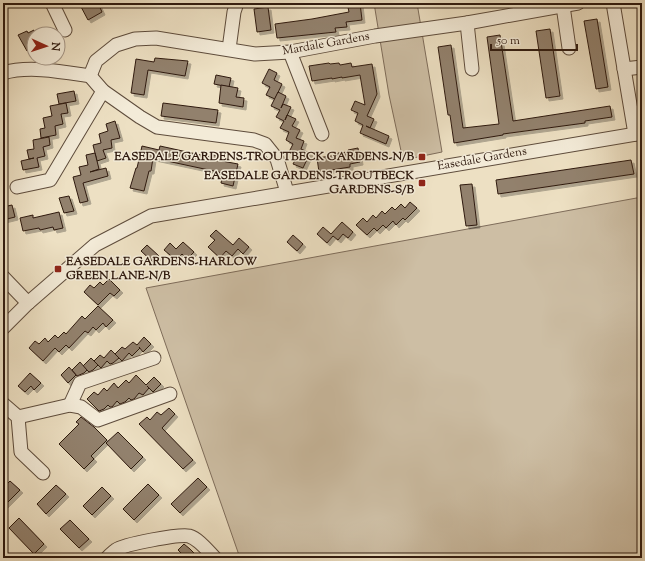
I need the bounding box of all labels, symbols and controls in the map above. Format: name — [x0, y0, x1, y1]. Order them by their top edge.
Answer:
north arrow — [26, 26, 66, 66]
scale bar — [491, 26, 577, 52]
street label: Mardale Gardens — [281, 27, 371, 61]
text: 50 m — [496, 32, 520, 50]
text: N — [47, 41, 63, 51]
street label: Easedale Gardens — [436, 142, 528, 176]
place label: EASEDALE GARDENS-TROUTBECK GARDENS-N/B — [113, 148, 414, 166]
marker: EASEDALE GARDENS-TROUTBECK GARDENS-N/B — [417, 152, 427, 162]
place label: EASEDALE GARDENS-TROUTBECK GARDENS-S/B — [203, 167, 414, 199]
marker: EASEDALE GARDENS-TROUTBECK GARDENS-S/B — [417, 178, 427, 188]
place label: EASEDALE GARDENS-HARLOW GREEN LANE-N/B — [65, 253, 258, 285]
marker: EASEDALE GARDENS-HARLOW GREEN LANE-N/B — [53, 264, 63, 274]

